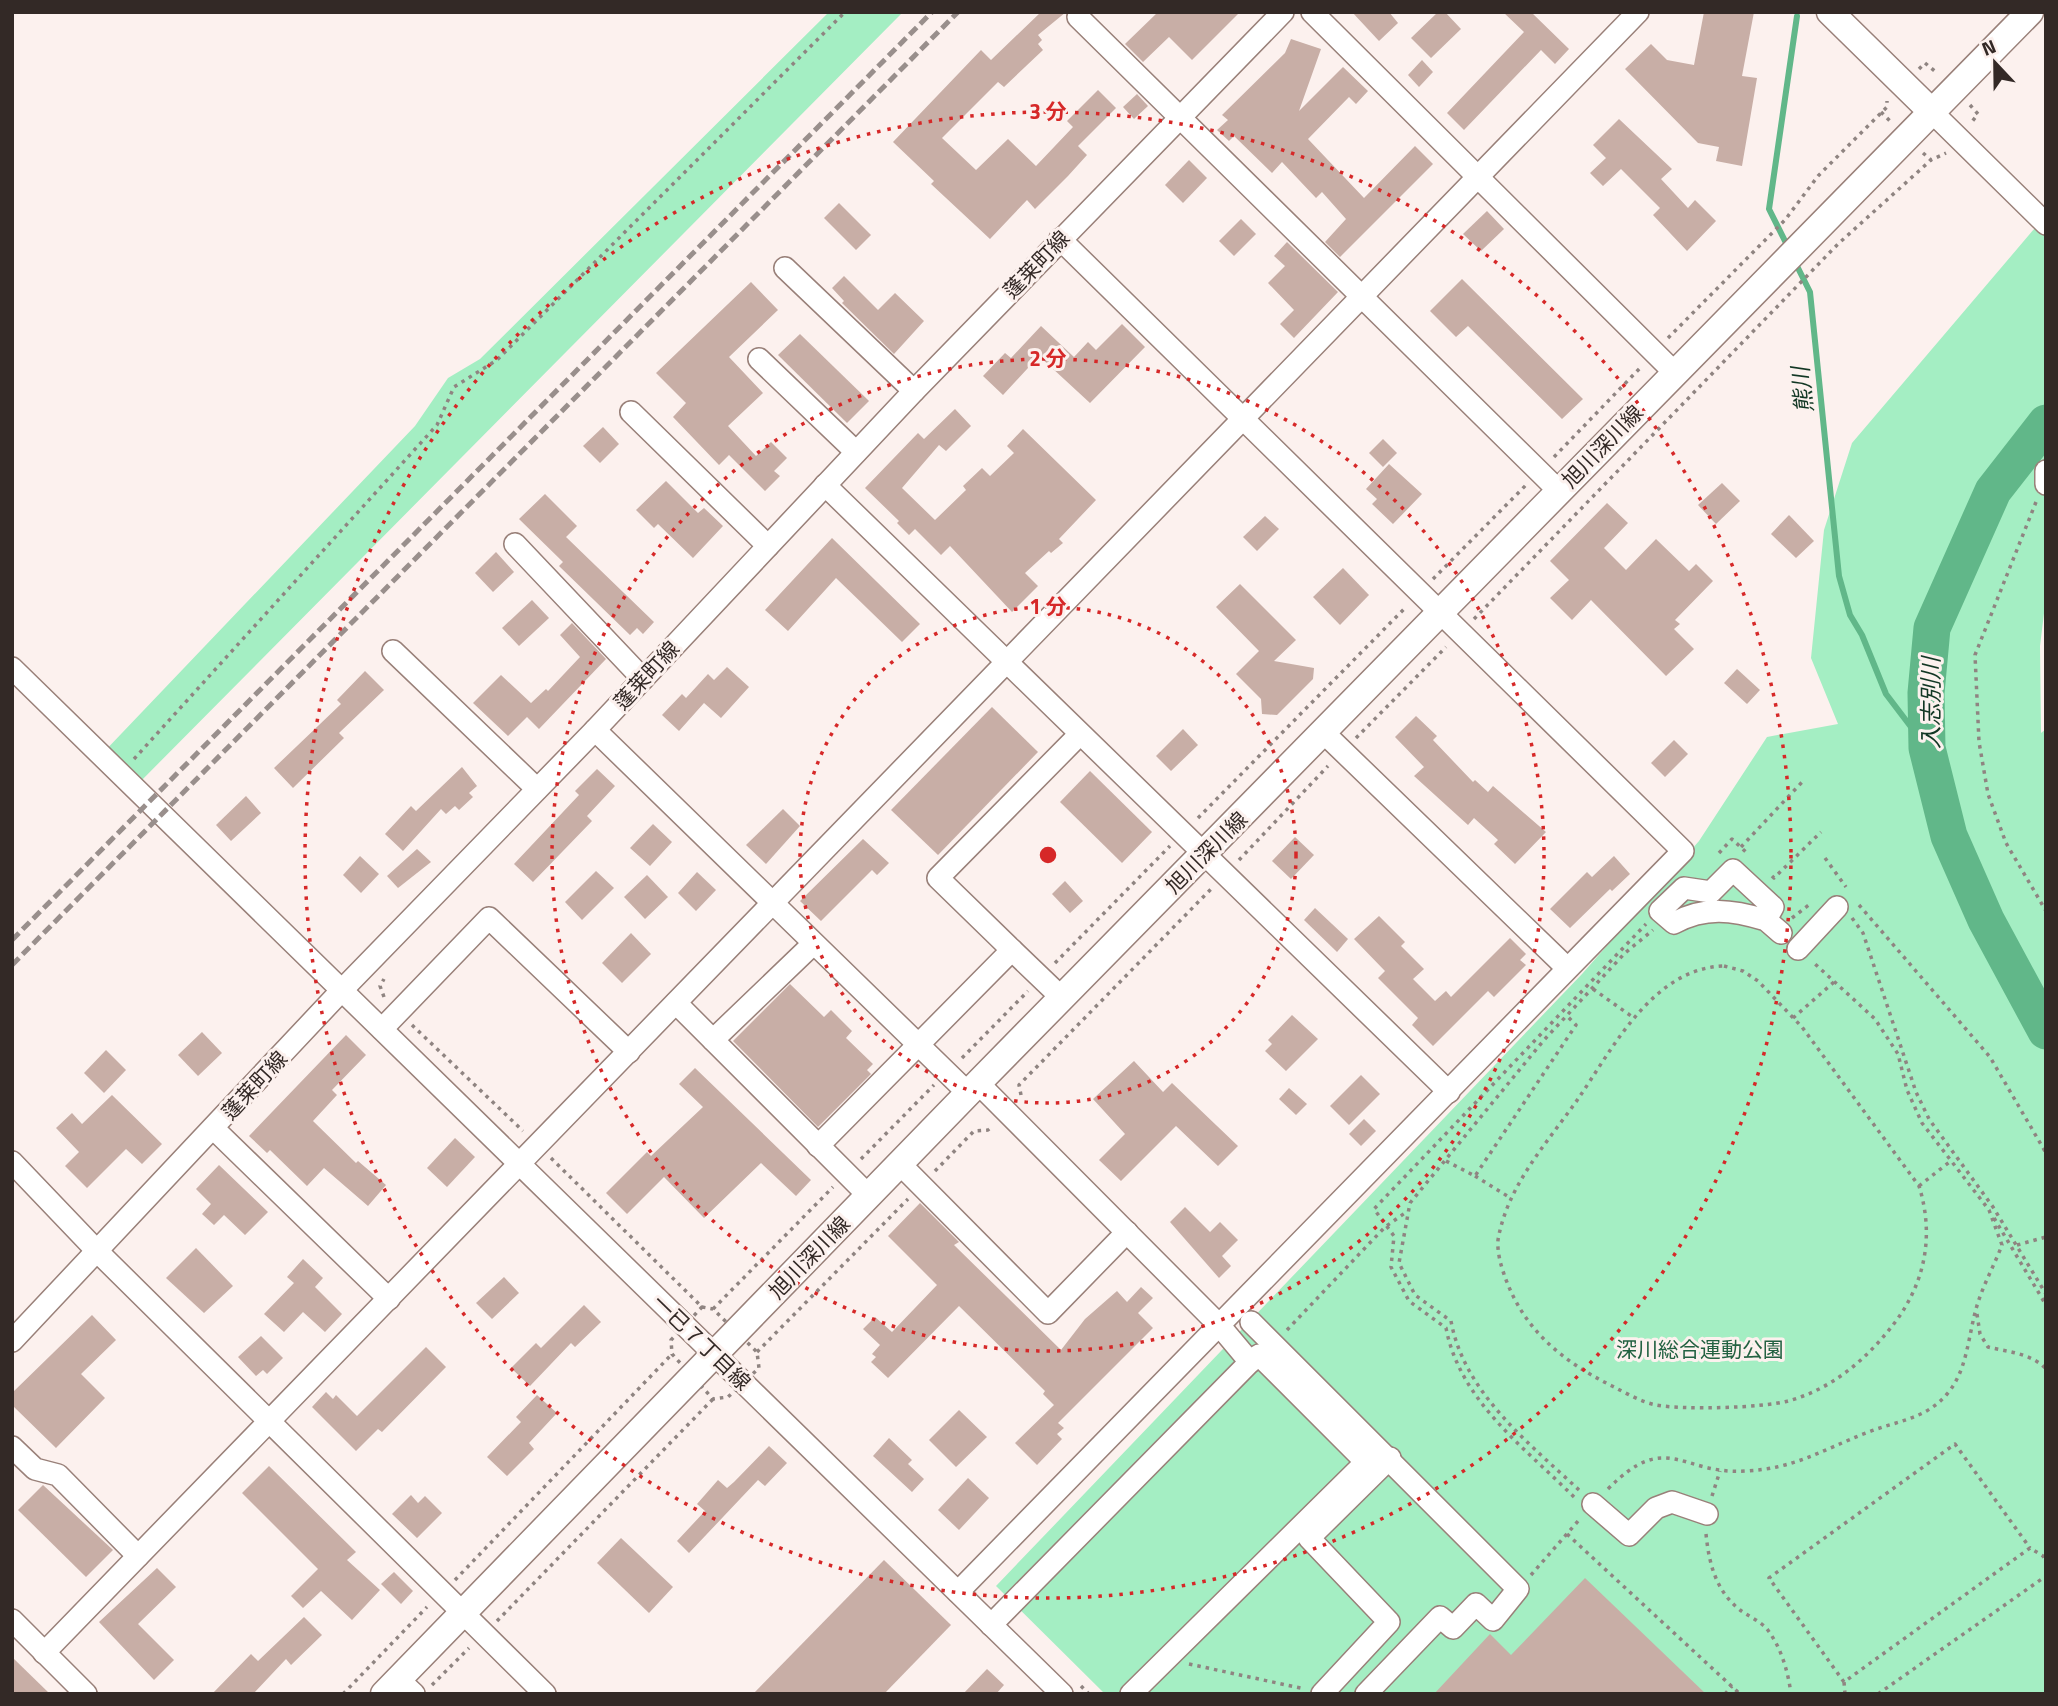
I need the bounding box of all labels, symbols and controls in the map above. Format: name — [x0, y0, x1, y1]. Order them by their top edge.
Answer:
north arrow — [1960, 28, 2030, 98]
text: N — [1977, 31, 2000, 63]
text: 3 分 — [1029, 95, 1067, 127]
street label: 蓬莱町線 — [995, 223, 1077, 305]
text: 2 分 — [1029, 342, 1067, 374]
water label: 熊川 — [1782, 362, 1822, 415]
street label: 旭川深川線 — [1554, 397, 1650, 495]
text: 1 分 — [1029, 590, 1067, 622]
street label: 蓬莱町線 — [606, 633, 686, 717]
water label: 入志別川 — [1913, 654, 1948, 749]
street label: 旭川深川線 — [1158, 804, 1254, 900]
centre of rings — [1036, 843, 1060, 867]
street label: 蓬莱町線 — [214, 1043, 294, 1127]
street label: 旭川深川線 — [761, 1208, 857, 1306]
street label: 一已７丁目線 — [646, 1287, 758, 1397]
park label: 深川総合運動公園 — [1616, 1333, 1784, 1365]

